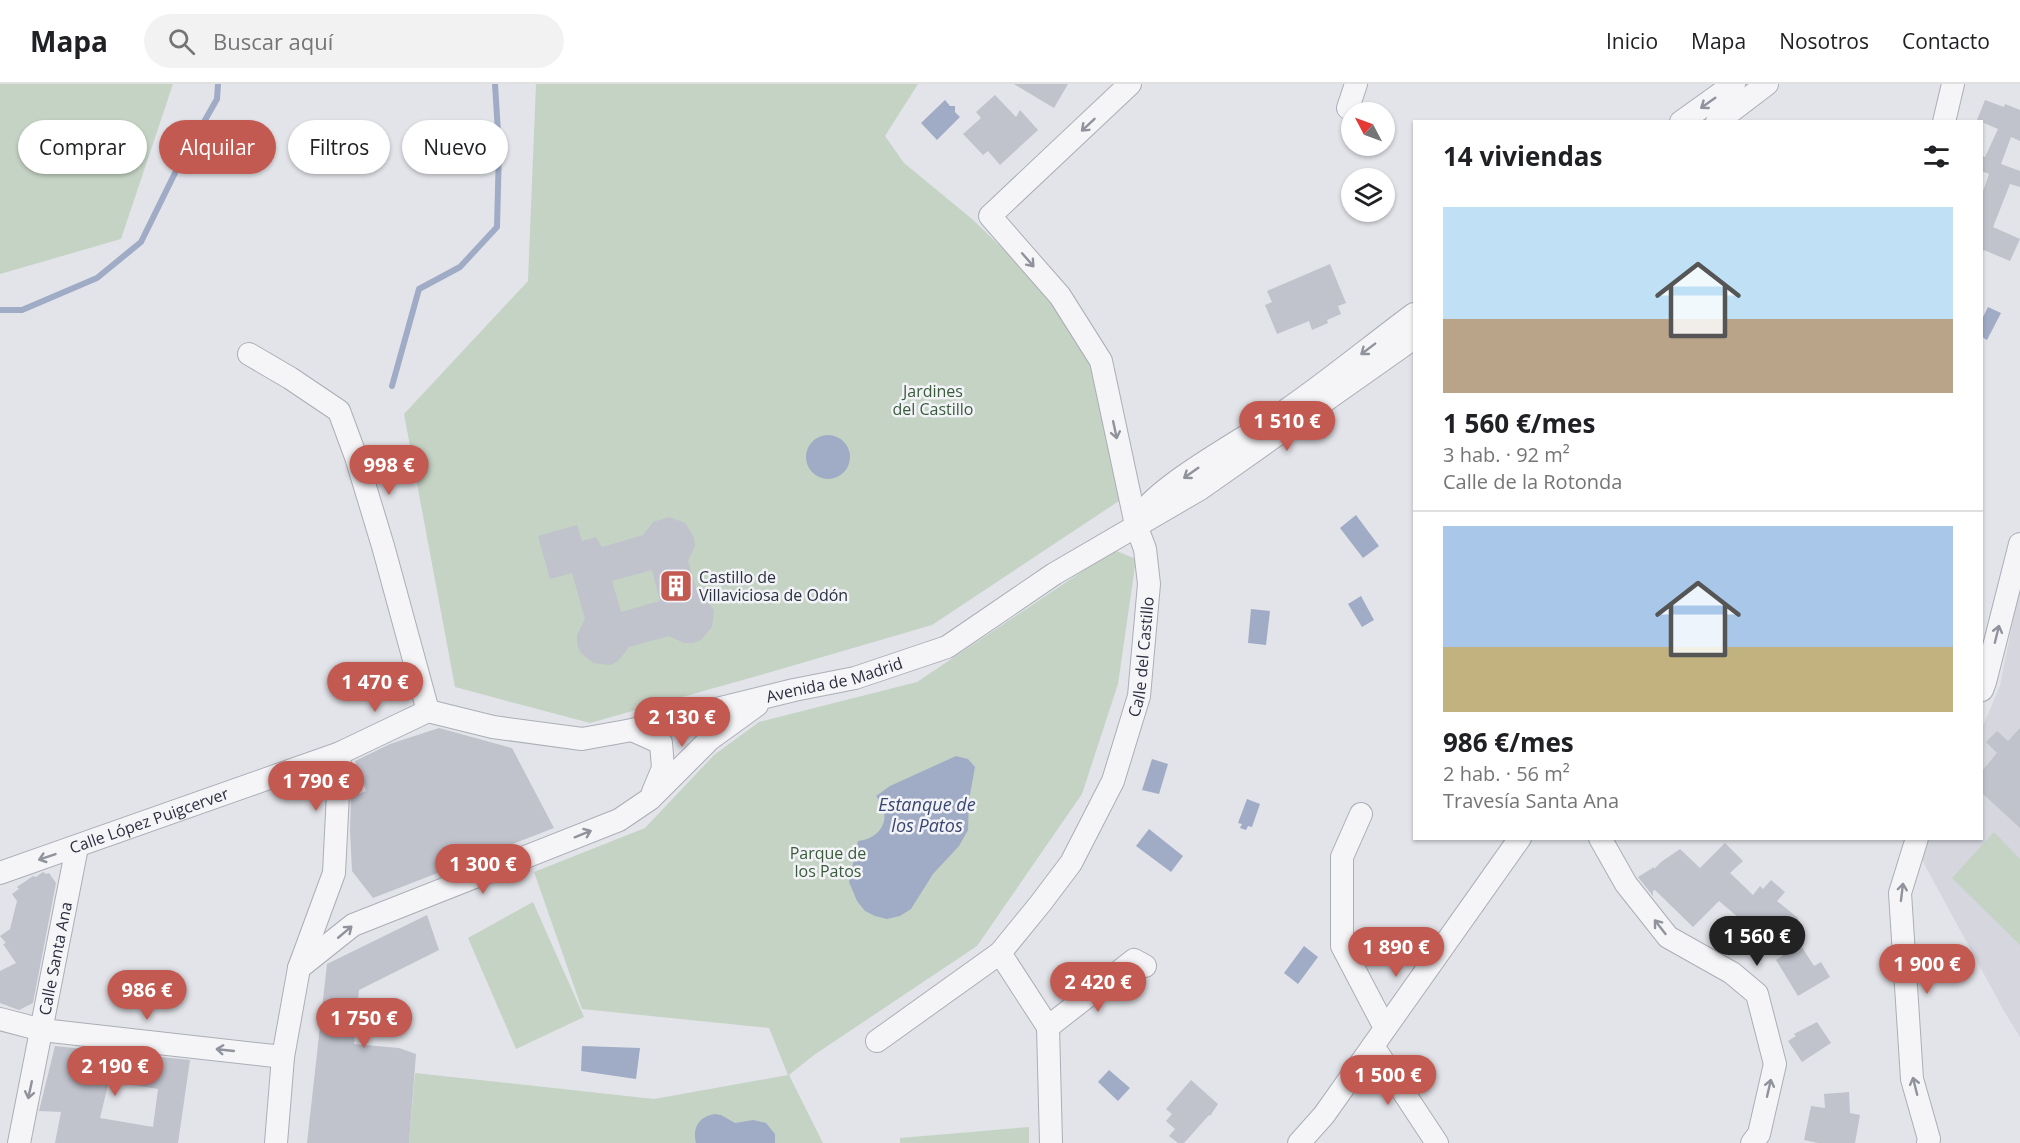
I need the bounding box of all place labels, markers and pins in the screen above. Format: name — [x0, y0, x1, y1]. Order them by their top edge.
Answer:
pin: 1 510 € — [1232, 401, 1342, 452]
pin: 998 € — [347, 445, 431, 496]
place label: Castillo de Villaviciosa de Odón — [699, 566, 848, 606]
building icon: Castillo de Villaviciosa de Odón — [658, 568, 694, 604]
pin: 1 470 € — [320, 662, 430, 713]
pin: 2 130 € — [627, 697, 737, 748]
pin: 1 790 € — [261, 761, 371, 812]
pin: 1 300 € — [428, 844, 538, 895]
pin: 1 560 € — [1702, 916, 1812, 967]
pin: 1 890 € — [1341, 927, 1451, 978]
pin: 1 900 € — [1872, 944, 1982, 995]
pin: 2 420 € — [1043, 962, 1153, 1013]
pin: 986 € — [105, 970, 189, 1021]
pin: 1 750 € — [309, 998, 419, 1049]
pin: 2 190 € — [60, 1046, 170, 1097]
pin: 1 500 € — [1333, 1055, 1443, 1106]

